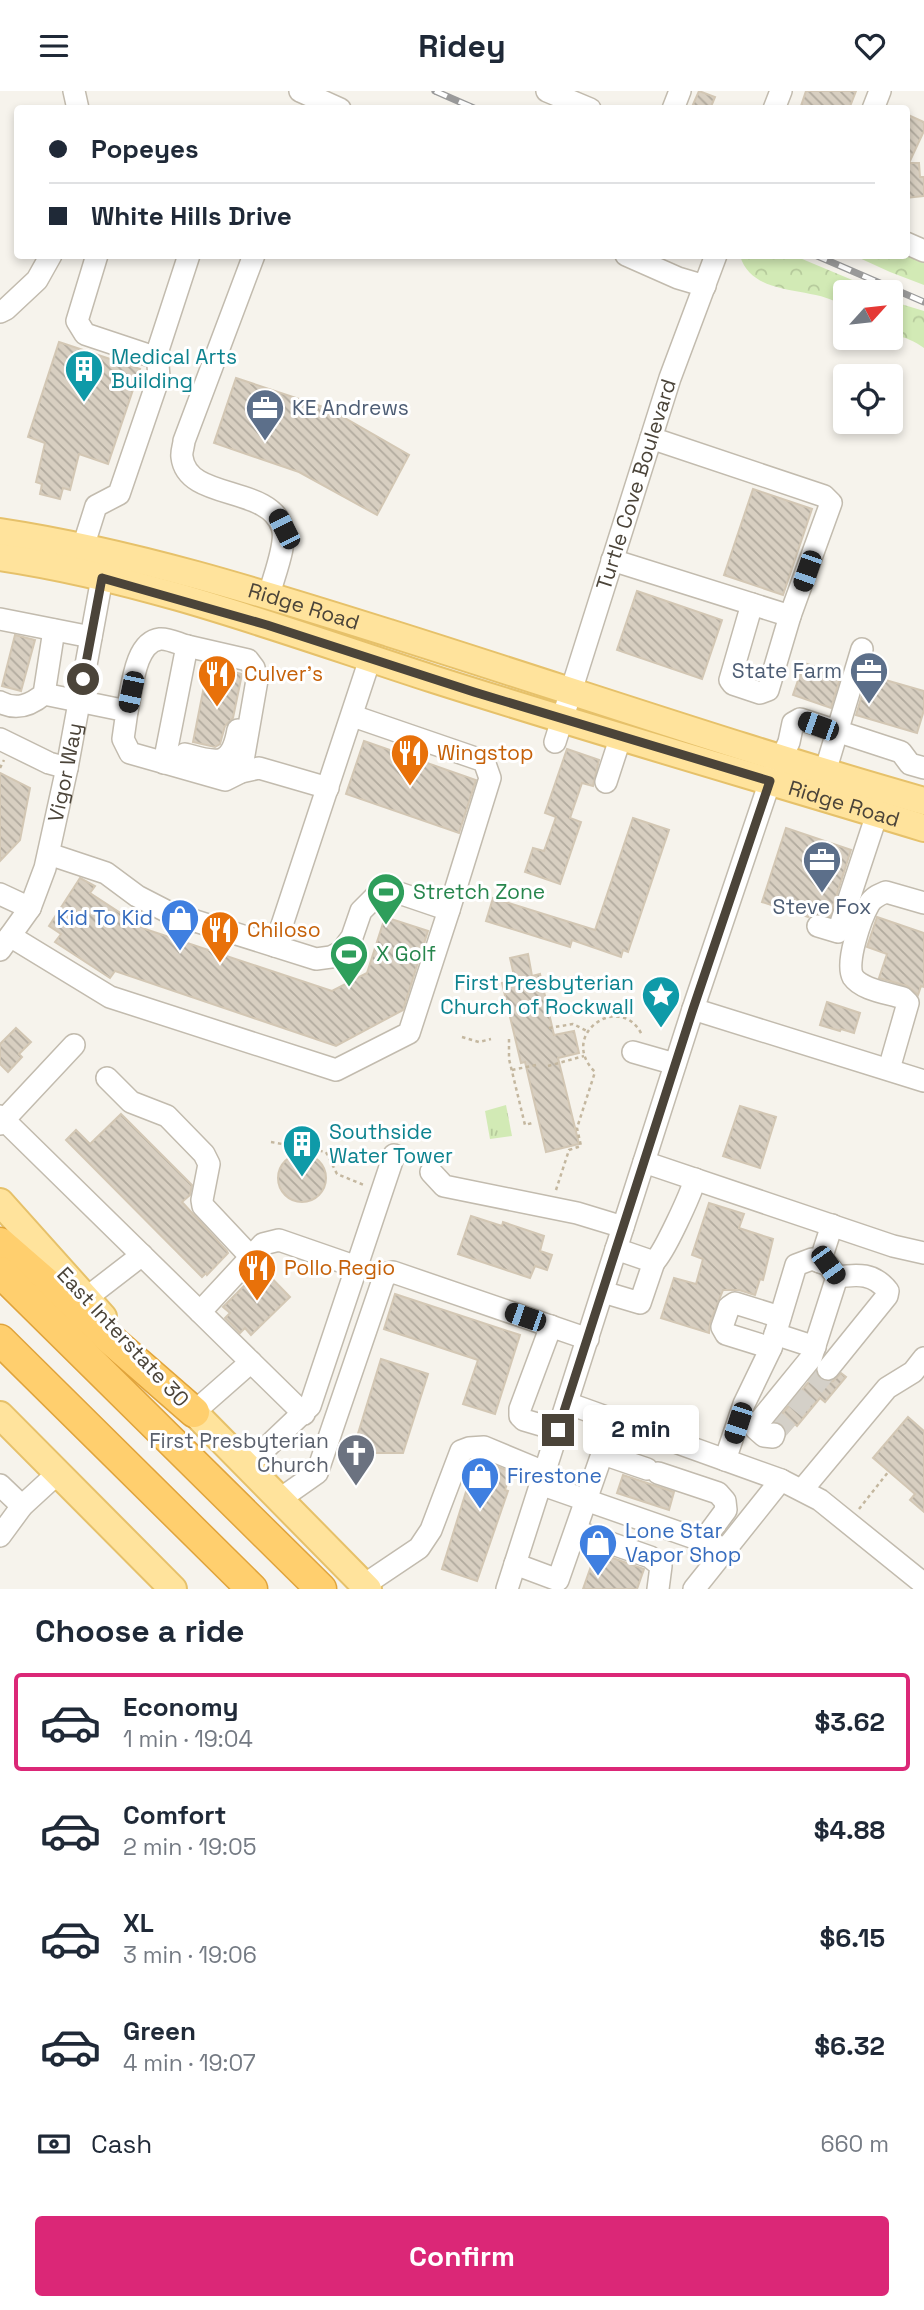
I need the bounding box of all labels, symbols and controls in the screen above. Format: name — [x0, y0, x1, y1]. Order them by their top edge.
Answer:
text: Ridey — [418, 26, 506, 66]
icon: menu — [35, 27, 73, 65]
icon: heart — [851, 27, 889, 65]
text: Popeyes — [91, 132, 199, 166]
text: White Hills Drive — [91, 199, 292, 233]
north arrow — [833, 280, 903, 350]
map controls — [833, 280, 903, 434]
place label: Medical Arts Building — [111, 343, 237, 394]
building icon: Medical Arts Building — [63, 348, 105, 403]
button: locate — [833, 364, 903, 434]
street label: Turtle Cove Boulevard — [590, 375, 682, 593]
office icon: KE Andrews — [244, 387, 286, 442]
place label: KE Andrews — [292, 394, 409, 421]
car — [266, 506, 303, 552]
car — [791, 548, 824, 594]
street label: Ridge Road — [245, 576, 363, 636]
office icon: State Farm — [848, 650, 890, 705]
restaurant icon: Culver's — [196, 653, 238, 708]
place label: State Farm — [732, 657, 842, 684]
place label: Culver's — [244, 660, 323, 687]
route start — [67, 663, 99, 695]
car — [117, 669, 146, 715]
car — [795, 709, 842, 743]
street label: Vigor Way — [41, 721, 88, 825]
restaurant icon: Wingstop — [389, 732, 431, 787]
place label: Wingstop — [437, 739, 534, 766]
street label: Ridge Road — [785, 774, 903, 833]
office icon: Steve Fox — [801, 839, 843, 894]
sports icon: Stretch Zone — [365, 871, 407, 926]
place label: Stretch Zone — [413, 878, 545, 905]
place label: Steve Fox — [773, 893, 871, 920]
shop icon: Kid To Kid — [159, 897, 201, 952]
place label: Kid To Kid — [57, 904, 153, 931]
restaurant icon: Chiloso — [199, 909, 241, 964]
place label: Chiloso — [247, 916, 321, 943]
sports icon: X Golf — [328, 933, 370, 988]
place label: X Golf — [376, 940, 436, 967]
place label: First Presbyterian Church of Rockwall — [440, 969, 634, 1020]
place icon: First Presbyterian Church of Rockwall — [640, 974, 682, 1029]
place label: Southside Water Tower — [329, 1118, 453, 1169]
building icon: Southside Water Tower — [281, 1123, 323, 1178]
car — [808, 1242, 849, 1288]
restaurant icon: Pollo Regio — [236, 1247, 278, 1302]
place label: Pollo Regio — [284, 1254, 395, 1281]
street label: East Interstate 30 — [51, 1261, 195, 1412]
car — [502, 1300, 549, 1334]
car — [722, 1400, 755, 1446]
callout: 2 min — [582, 1405, 698, 1455]
route end — [542, 1414, 574, 1446]
text: 2 min — [611, 1414, 671, 1444]
place label: First Presbyterian Church — [149, 1427, 329, 1478]
church icon: First Presbyterian Church — [335, 1432, 377, 1487]
shop icon: Firestone — [459, 1455, 501, 1510]
place label: Firestone — [507, 1462, 602, 1489]
place label: Lone Star Vapor Shop — [625, 1517, 741, 1568]
shop icon: Lone Star Vapor Shop — [577, 1522, 619, 1577]
text: Choose a ride — [35, 1611, 245, 1651]
text: Economy — [123, 1690, 239, 1724]
icon: car — [39, 1691, 102, 1754]
text: $3.62 — [815, 1705, 885, 1739]
text: 1 min · 19:04 — [123, 1724, 253, 1754]
text: Comfort — [123, 1798, 226, 1832]
icon: car — [39, 1799, 102, 1862]
text: $4.88 — [814, 1813, 885, 1847]
text: 2 min · 19:05 — [123, 1832, 256, 1862]
text: XL — [123, 1906, 154, 1940]
icon: car — [39, 1907, 102, 1970]
text: $6.15 — [819, 1921, 885, 1955]
text: 3 min · 19:06 — [123, 1940, 257, 1970]
text: Green — [123, 2014, 196, 2048]
icon: car — [39, 2015, 102, 2078]
text: $6.32 — [814, 2029, 885, 2063]
text: 4 min · 19:07 — [123, 2048, 256, 2078]
icon: cash — [35, 2125, 73, 2163]
text: Cash — [91, 2127, 152, 2161]
text: 660 m — [820, 2129, 889, 2159]
button: Confirm — [35, 2216, 889, 2296]

